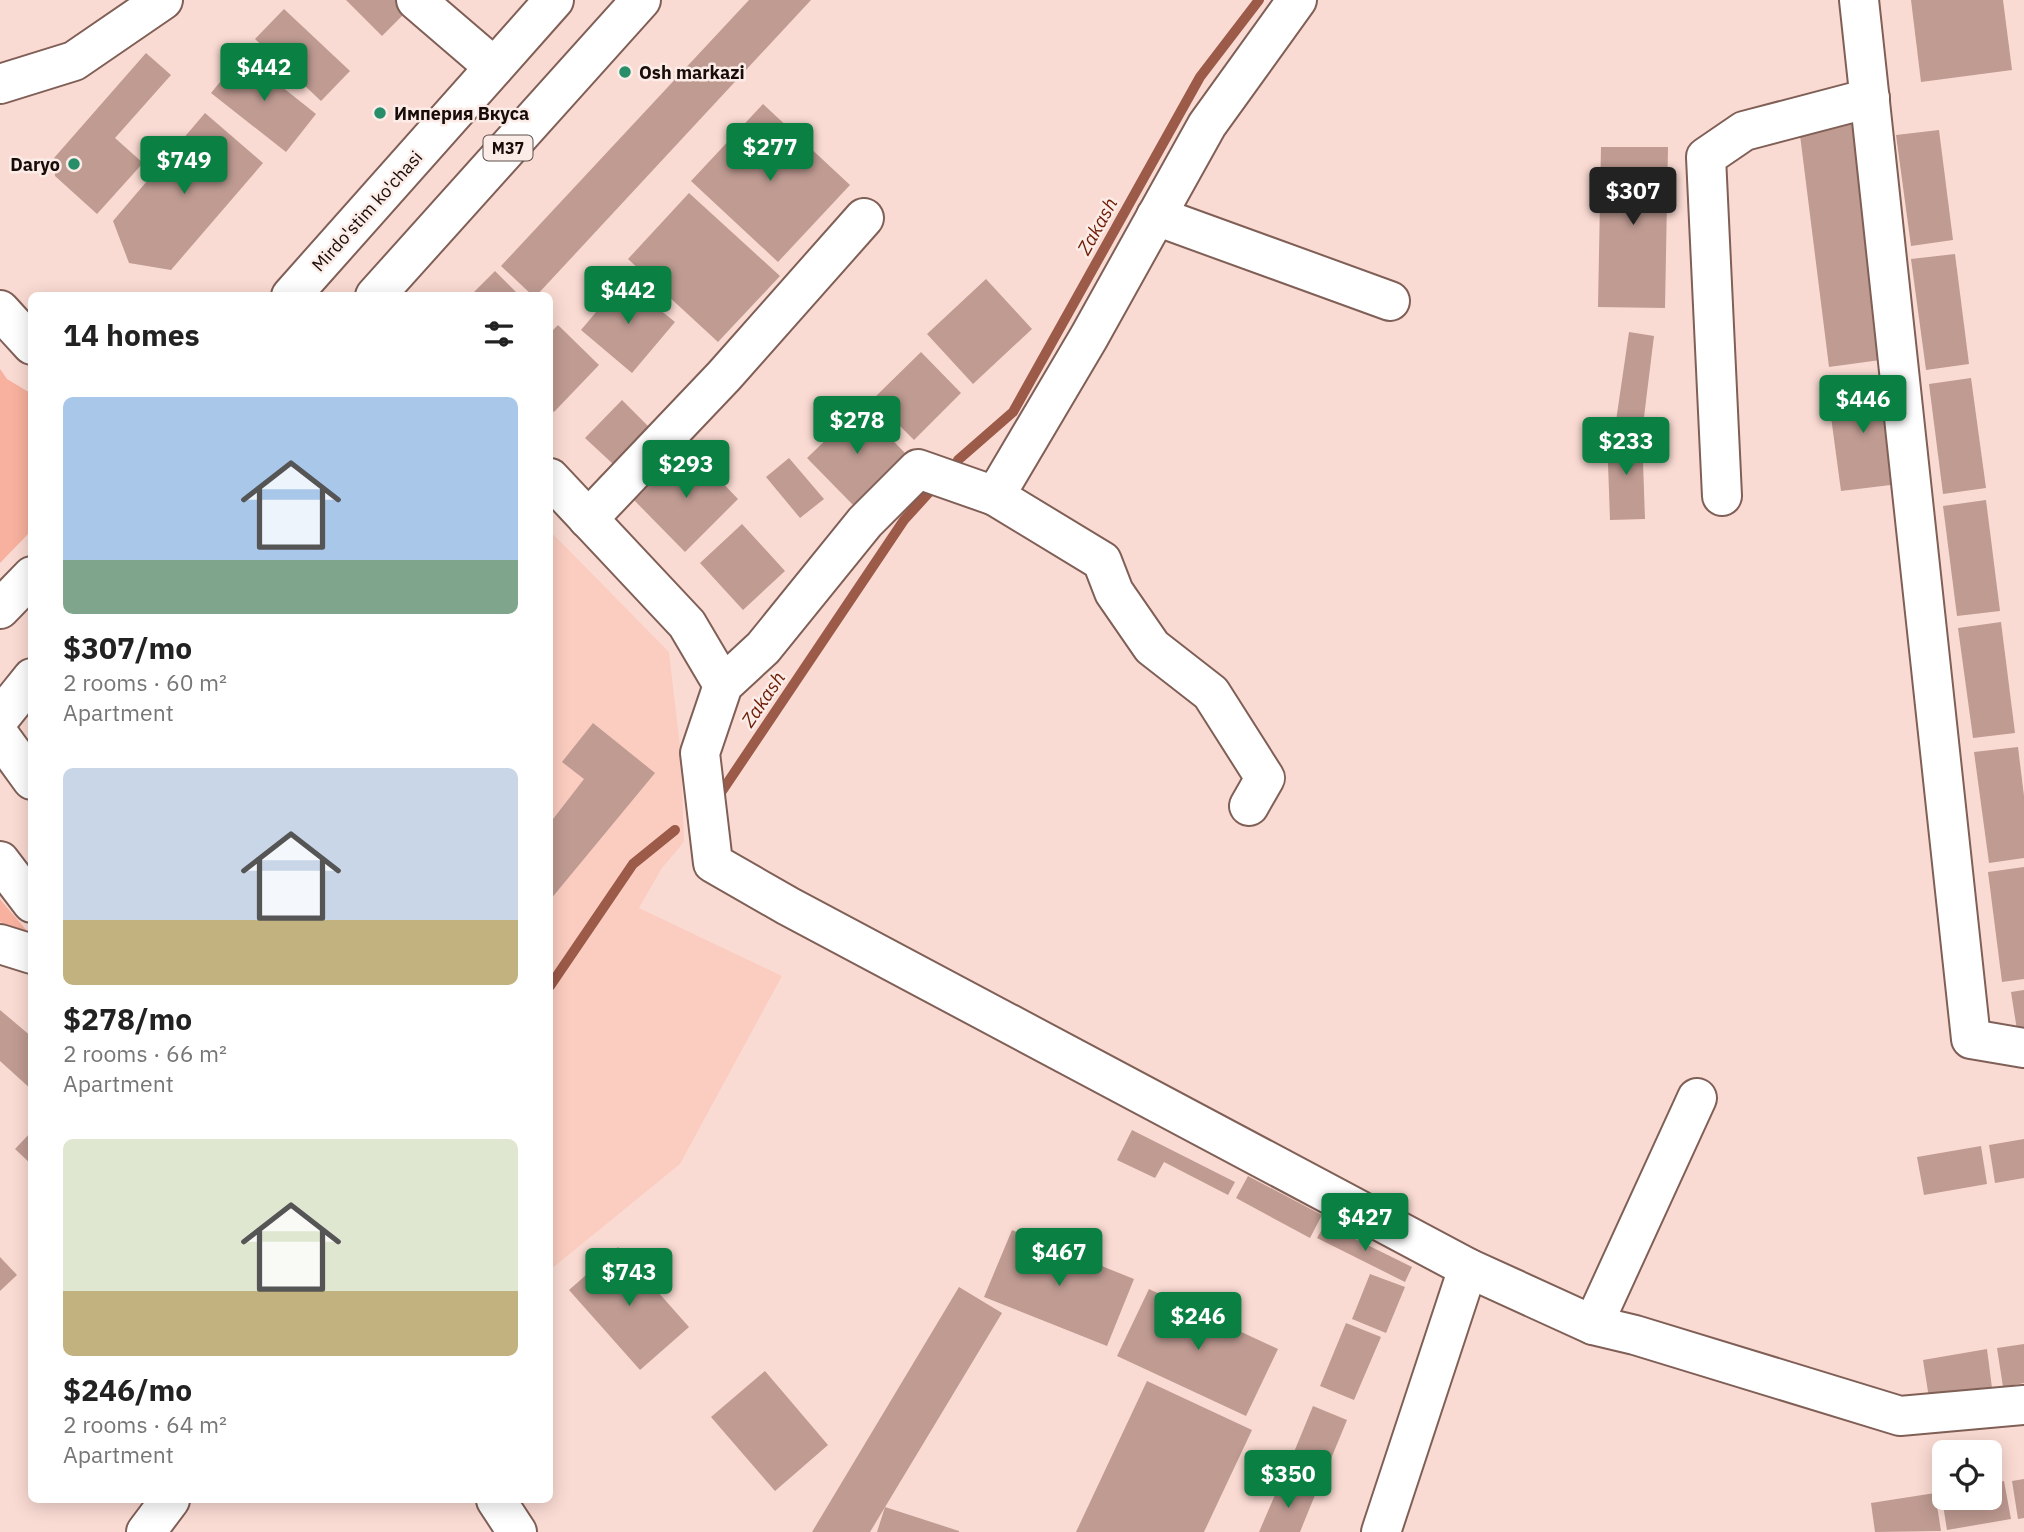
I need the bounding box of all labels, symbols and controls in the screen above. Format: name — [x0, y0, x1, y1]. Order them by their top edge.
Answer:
pin: $442 — [223, 43, 305, 103]
text: $442 — [236, 51, 292, 81]
place label: Osh markazi — [639, 61, 745, 84]
marker: Osh markazi — [617, 64, 633, 80]
place label: Империя Вкуса — [394, 102, 529, 125]
marker: Империя Вкуса — [372, 105, 388, 121]
pin: $277 — [729, 124, 811, 183]
text: $277 — [742, 131, 798, 161]
pin: $749 — [143, 136, 225, 196]
road number: M37 — [484, 136, 532, 160]
text: $749 — [156, 144, 212, 174]
street label: Mirdo'stim ko'chasi — [307, 146, 427, 276]
place label: Daryo — [10, 153, 60, 176]
marker: Daryo — [66, 156, 82, 172]
pin: $307 — [1592, 168, 1674, 227]
text: $307 — [1605, 175, 1661, 205]
water label: Zakash — [1071, 193, 1122, 260]
pin: $442 — [587, 266, 669, 326]
text: $442 — [600, 274, 656, 304]
text: 14 homes — [63, 315, 200, 354]
icon: filters — [480, 315, 518, 353]
pin: $446 — [1822, 376, 1904, 435]
text: $446 — [1835, 383, 1891, 413]
pin: $278 — [816, 396, 898, 456]
text: $278 — [829, 404, 885, 434]
pin: $233 — [1585, 418, 1667, 477]
text: $233 — [1598, 425, 1654, 455]
pin: $293 — [645, 440, 727, 500]
icon: home — [228, 442, 354, 568]
text: $293 — [658, 448, 714, 478]
text: $307/mo — [63, 628, 192, 667]
text: 2 rooms · 60 m² — [63, 667, 227, 697]
water label: Zakash — [735, 667, 790, 732]
text: Apartment — [63, 697, 174, 727]
icon: home — [228, 813, 354, 939]
text: $278/mo — [63, 999, 192, 1038]
text: 2 rooms · 66 m² — [63, 1038, 227, 1068]
text: Apartment — [63, 1068, 174, 1098]
icon: home — [228, 1184, 354, 1310]
pin: $427 — [1324, 1194, 1406, 1253]
text: $427 — [1337, 1201, 1393, 1231]
pin: $467 — [1018, 1228, 1100, 1288]
text: $467 — [1031, 1236, 1087, 1266]
pin: $743 — [588, 1248, 670, 1308]
text: $743 — [601, 1256, 657, 1286]
pin: $246 — [1157, 1292, 1239, 1352]
text: $246 — [1170, 1300, 1226, 1330]
text: $246/mo — [63, 1370, 192, 1409]
text: 2 rooms · 64 m² — [63, 1409, 227, 1439]
text: Apartment — [63, 1439, 174, 1469]
map controls — [1932, 1440, 2002, 1510]
button: locate — [1932, 1440, 2002, 1510]
pin: $350 — [1247, 1450, 1329, 1510]
text: $350 — [1260, 1458, 1316, 1488]

